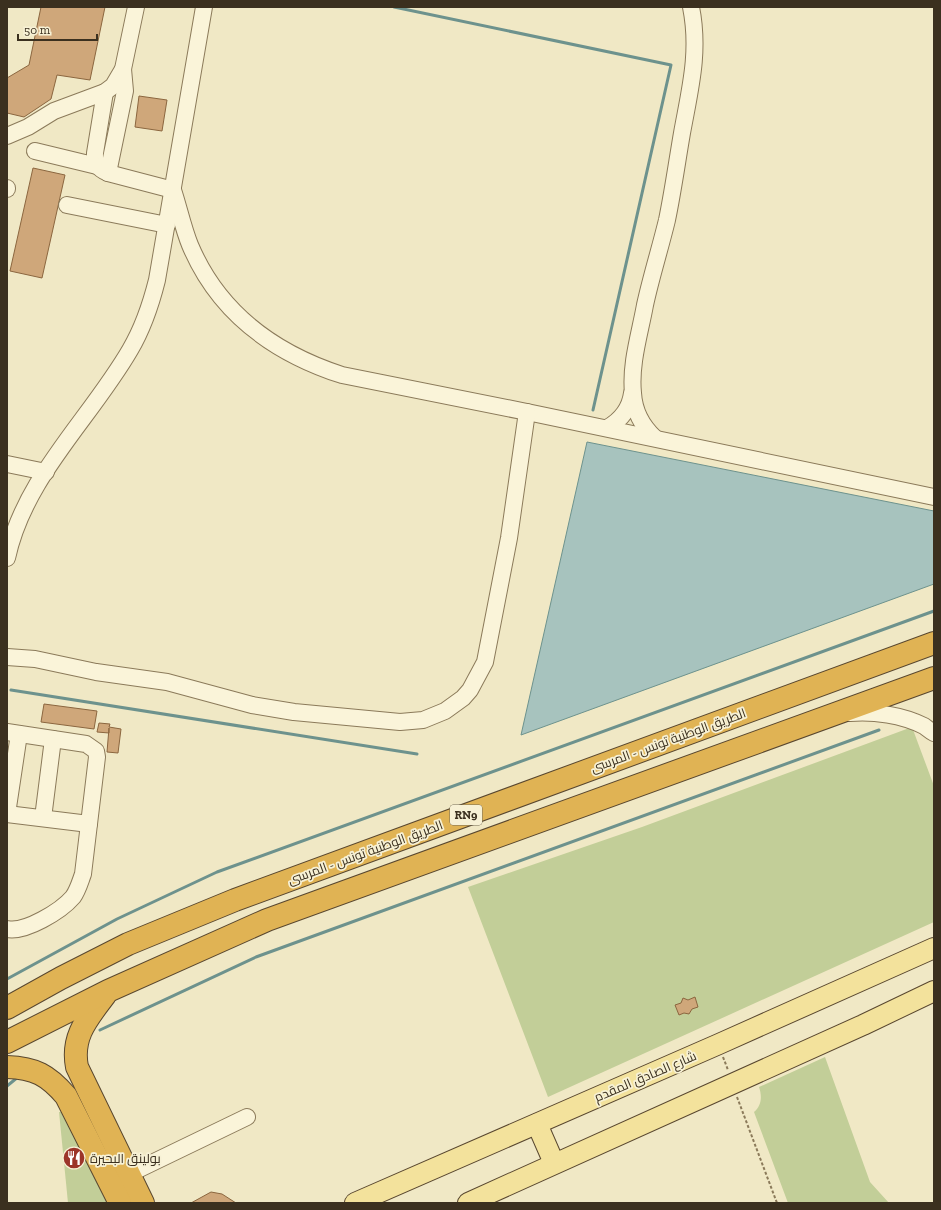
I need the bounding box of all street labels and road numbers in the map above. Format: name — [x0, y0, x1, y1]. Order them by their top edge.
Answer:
street label: الطريق الوطنية تونس - المرسى — [589, 705, 748, 776]
road number: RN9 — [450, 805, 482, 825]
street label: الطريق الوطنية تونس - المرسى — [286, 817, 445, 888]
street label: شارع الصادق المقدم — [592, 1048, 699, 1107]

